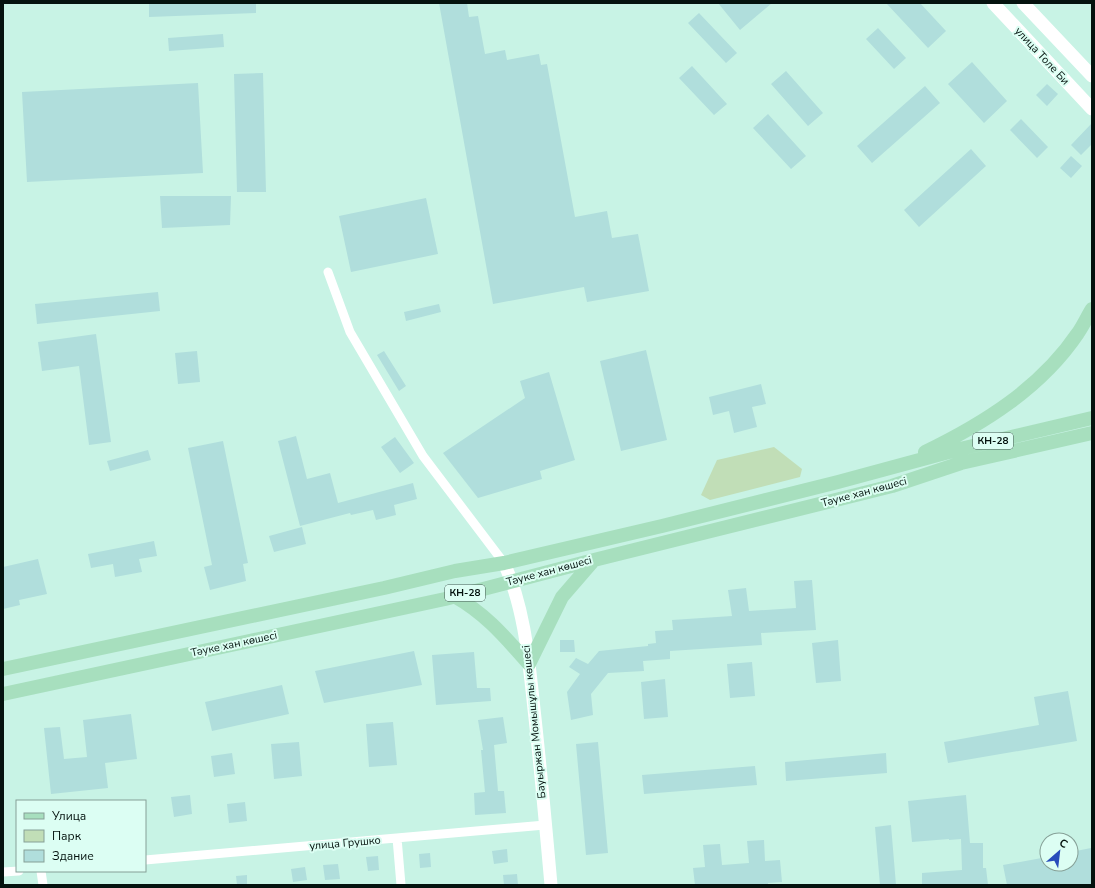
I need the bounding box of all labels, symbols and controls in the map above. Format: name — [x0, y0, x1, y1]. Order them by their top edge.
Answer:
street label: улица Толе Би — [1011, 24, 1073, 88]
road number: КН-28 — [973, 433, 1013, 449]
street label: Тәуке хан көшесі — [820, 473, 908, 511]
street label: Тәуке хан көшесі — [505, 552, 593, 590]
road number: КН-28 — [445, 585, 485, 601]
street label: Тәуке хан көшесі — [190, 628, 278, 660]
street label: Бауыржан Момышұлы көшесі — [518, 645, 550, 799]
legend — [16, 800, 146, 872]
text: Улица — [51, 808, 86, 824]
text: Парк — [52, 828, 82, 844]
street label: улица Грушко — [309, 832, 381, 854]
north arrow — [1039, 832, 1079, 872]
text: С — [1057, 835, 1071, 852]
text: Здание — [52, 848, 94, 864]

